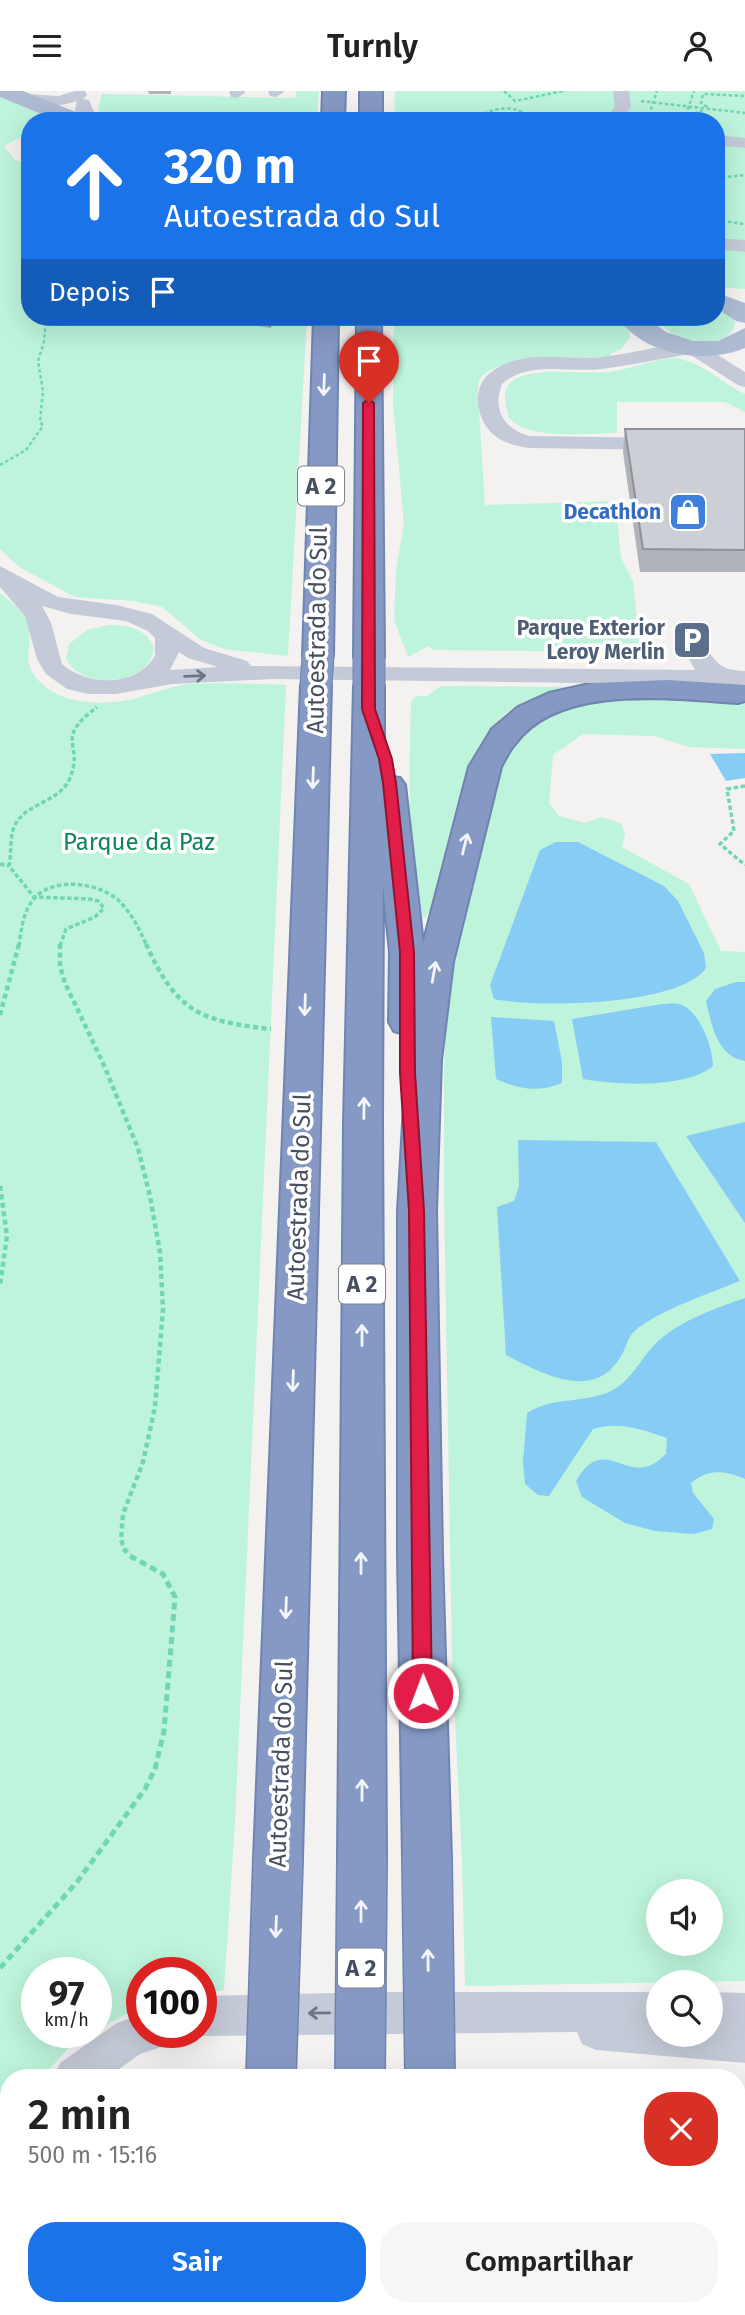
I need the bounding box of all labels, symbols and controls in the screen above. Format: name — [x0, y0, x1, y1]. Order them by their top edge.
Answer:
icon: menu — [28, 27, 66, 65]
text: Turnly — [327, 27, 418, 65]
icon: person — [679, 27, 717, 65]
text: 320 m — [164, 137, 296, 196]
icon: ahead — [49, 140, 140, 231]
text: Autoestrada do Sul — [164, 197, 440, 235]
icon: arrive — [144, 273, 182, 311]
text: Depois — [49, 277, 130, 308]
pin — [339, 331, 399, 403]
icon: arrive — [350, 342, 388, 380]
one-way arrow — [318, 373, 331, 396]
road number: A 2 — [298, 467, 344, 505]
shop icon: Decathlon — [667, 491, 709, 533]
place label: Decathlon — [564, 499, 661, 525]
street label: Autoestrada do Sul — [301, 526, 333, 734]
place label: Parque Exterior Leroy Merlin — [517, 615, 666, 665]
parking icon: Parque Exterior Leroy Merlin — [671, 619, 713, 661]
one-way arrow — [183, 669, 206, 682]
one-way arrow — [307, 766, 320, 789]
park label: Parque da Paz — [63, 828, 215, 856]
one-way arrow — [459, 833, 472, 856]
one-way arrow — [428, 961, 441, 984]
one-way arrow — [299, 994, 312, 1017]
street label: Autoestrada do Sul — [281, 1093, 317, 1301]
one-way arrow — [357, 1097, 370, 1120]
road number: A 2 — [339, 1265, 385, 1303]
one-way arrow — [355, 1324, 369, 1347]
one-way arrow — [287, 1369, 300, 1392]
one-way arrow — [354, 1552, 368, 1575]
one-way arrow — [279, 1596, 293, 1619]
position arrow — [386, 1656, 460, 1730]
street label: Autoestrada do Sul — [263, 1660, 299, 1868]
one-way arrow — [355, 1779, 369, 1802]
map controls — [646, 1879, 723, 2047]
button: sound — [646, 1879, 723, 1956]
one-way arrow — [355, 1900, 368, 1923]
one-way arrow — [270, 1915, 283, 1938]
road number: A 2 — [338, 1949, 384, 1987]
one-way arrow — [421, 1949, 435, 1972]
speed limit sign: 100 — [126, 1957, 217, 2048]
button: search — [646, 1970, 723, 2047]
text: 97 — [49, 1972, 84, 2014]
one-way arrow — [307, 2006, 330, 2020]
text: km/h — [44, 2009, 89, 2031]
text: 2 min — [28, 2090, 132, 2140]
button: close — [644, 2092, 718, 2166]
text: 500 m · 15:16 — [28, 2141, 157, 2169]
button: Sair — [28, 2222, 366, 2302]
button: Compartilhar — [380, 2222, 718, 2302]

